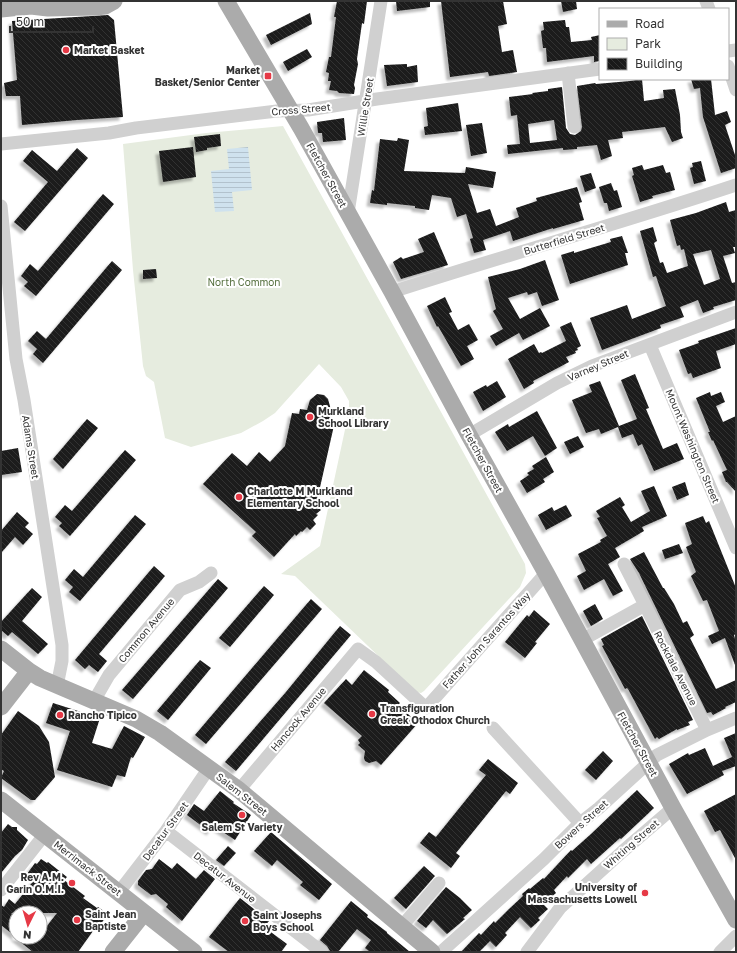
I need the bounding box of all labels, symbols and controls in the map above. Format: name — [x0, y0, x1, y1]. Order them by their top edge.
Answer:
scale bar — [10, 8, 93, 34]
legend — [599, 8, 729, 80]
text: 50 m — [16, 14, 44, 29]
text: Road — [635, 16, 664, 31]
text: Park — [635, 36, 661, 51]
place label: Market Basket — [74, 44, 144, 56]
marker: Market Basket — [61, 45, 71, 55]
text: Building — [635, 56, 683, 71]
place label: Market Basket/Senior Center — [155, 64, 260, 88]
marker: Market Basket/Senior Center — [263, 71, 273, 81]
street label: Willie Street — [354, 77, 376, 137]
street label: Cross Street — [271, 100, 331, 118]
street label: Fletcher Street — [304, 140, 350, 210]
street label: Butterfield Street — [522, 221, 606, 257]
park label: North Common — [208, 276, 281, 288]
street label: Varney Street — [566, 347, 630, 383]
street label: Mount Washington Street — [663, 387, 723, 505]
place label: Murkland School Library — [318, 405, 389, 429]
marker: Murkland School Library — [305, 412, 315, 422]
street label: Adams Street — [20, 414, 42, 480]
street label: Fletcher Street — [460, 425, 506, 495]
place label: Charlotte M Murkland Elementary School — [247, 485, 353, 509]
marker: Charlotte M Murkland Elementary School — [234, 492, 244, 502]
street label: Father John Sarantos Way — [440, 589, 533, 691]
street label: Common Avenue — [116, 595, 177, 665]
street label: Rockdale Avenue — [652, 629, 700, 707]
street label: Hancock Avenue — [268, 684, 328, 753]
place label: Transfiguration Greek Othodox Church — [380, 702, 490, 726]
place label: Rancho Tipico — [68, 709, 137, 721]
marker: Transfiguration Greek Othodox Church — [367, 709, 377, 719]
street label: Fletcher Street — [615, 709, 661, 779]
marker: Rancho Tipico — [55, 710, 65, 720]
street label: Salem Street — [214, 770, 270, 818]
street label: Bowers Street — [552, 797, 610, 851]
street label: Decatur Street — [140, 799, 190, 863]
marker: Salem St Variety — [237, 810, 247, 820]
street label: Whiting Street — [601, 817, 661, 871]
place label: Salem St Variety — [202, 821, 282, 833]
street label: Merrimack Street — [52, 838, 124, 898]
street label: Decatur Avenue — [192, 849, 259, 905]
place label: Rev A.M. Garin O.M.I. — [6, 871, 64, 895]
marker: Rev A.M. Garin O.M.I. — [67, 878, 77, 888]
place label: University of Massachusetts Lowell — [528, 881, 638, 905]
marker: University of Massachusetts Lowell — [640, 888, 650, 898]
north arrow — [8, 905, 48, 945]
place label: Saint Jean Baptiste — [85, 908, 136, 932]
place label: Saint Josephs Boys School — [253, 909, 322, 933]
marker: Saint Jean Baptiste — [72, 915, 82, 925]
marker: Saint Josephs Boys School — [240, 916, 250, 926]
text: N — [22, 929, 32, 942]

